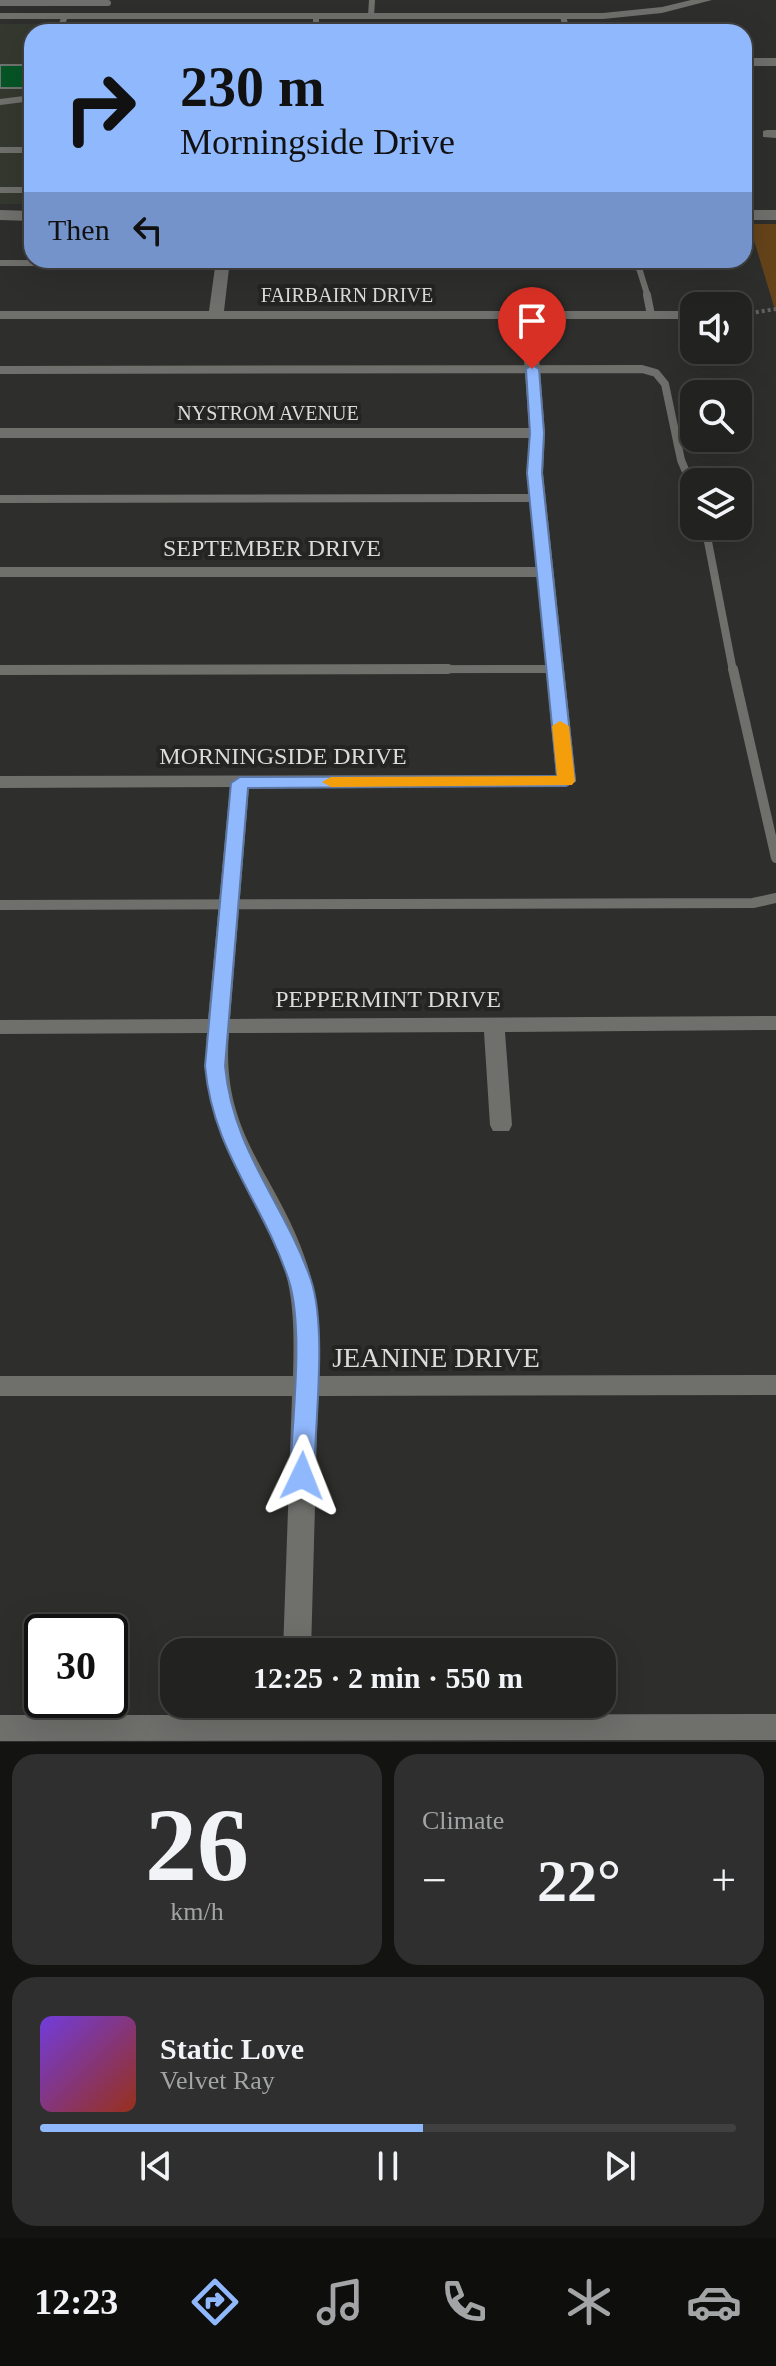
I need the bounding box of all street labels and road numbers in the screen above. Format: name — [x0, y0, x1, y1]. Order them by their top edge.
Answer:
street label: FAIRBAIRN DRIVE — [261, 284, 433, 306]
street label: NYSTROM AVENUE — [177, 402, 359, 424]
street label: SEPTEMBER DRIVE — [163, 535, 381, 561]
street label: MORNINGSIDE DRIVE — [159, 743, 407, 769]
street label: PEPPERMINT DRIVE — [275, 986, 501, 1012]
street label: JEANINE DRIVE — [332, 1342, 540, 1373]

